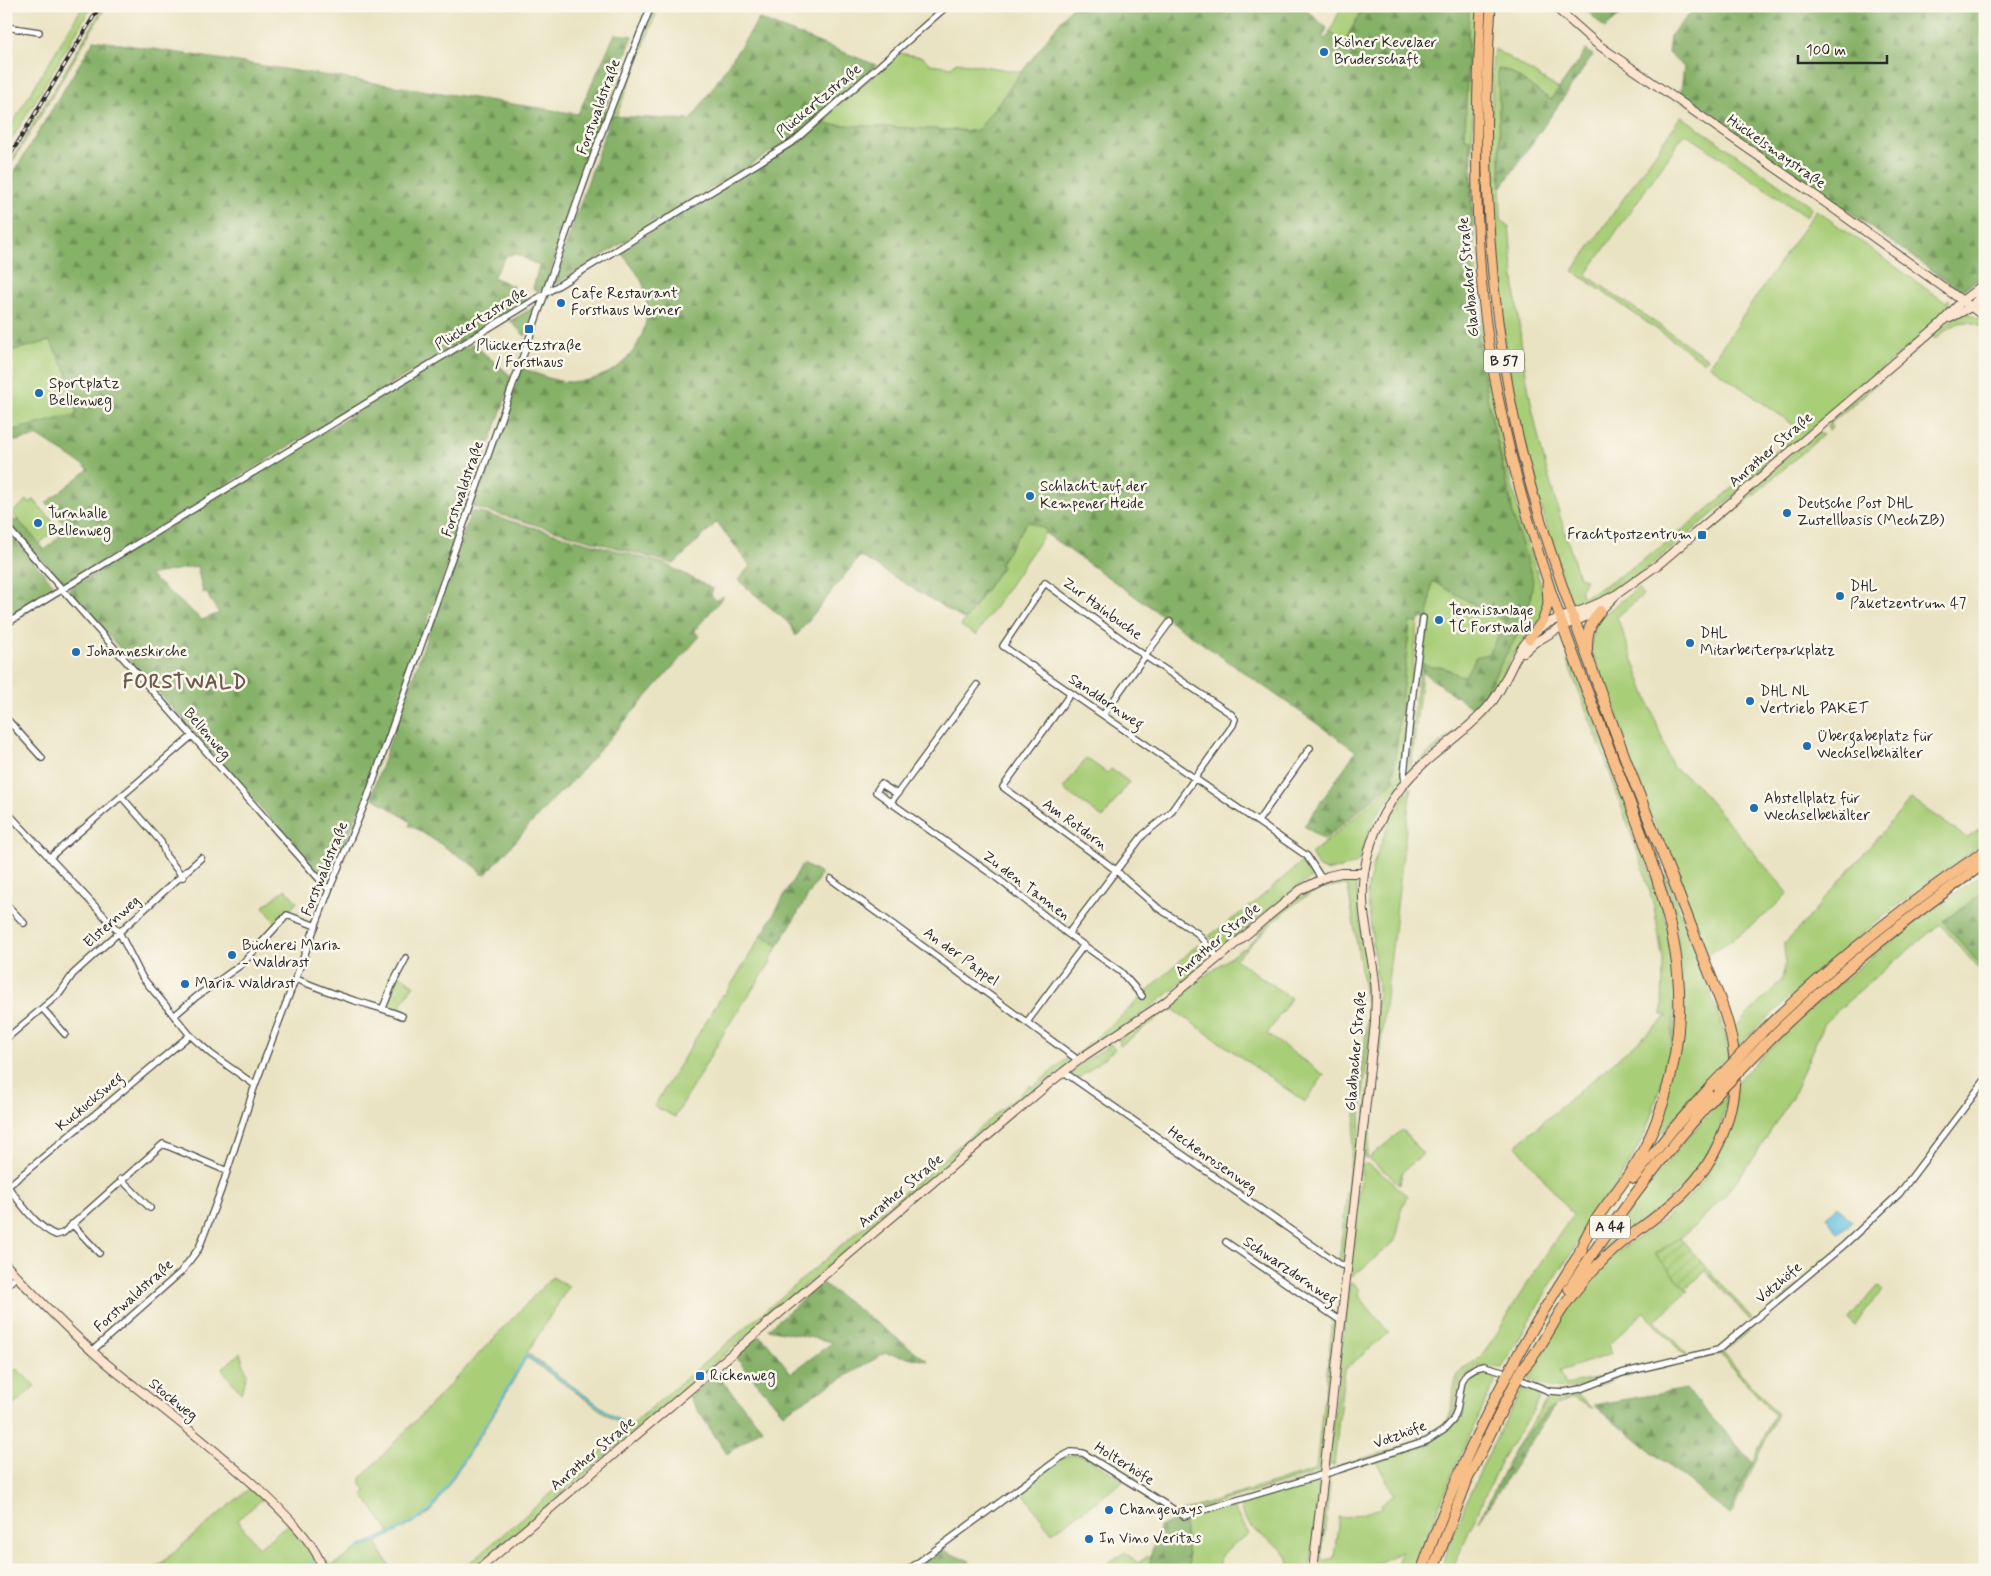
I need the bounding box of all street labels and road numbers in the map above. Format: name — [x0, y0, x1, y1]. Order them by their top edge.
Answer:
street label: Forstwaldstraße — [572, 56, 626, 158]
street label: Plückertzstraße — [772, 60, 866, 142]
street label: Hückelsmaystraße — [1722, 110, 1830, 194]
street label: Gladbacher Straße — [1454, 216, 1484, 338]
street label: Plückertzstraße — [431, 283, 531, 355]
road number: B 57 — [1484, 350, 1524, 372]
street label: Anrather Straße — [1725, 408, 1817, 492]
street label: Forstwaldstraße — [437, 438, 489, 540]
street label: Zur Hainbuche — [1058, 573, 1146, 645]
street label: Sanddornweg — [1064, 669, 1148, 736]
street label: Bellenweg — [178, 704, 235, 765]
street label: Am Rotdorn — [1038, 794, 1112, 856]
street label: Forstwaldstraße — [297, 819, 353, 919]
street label: Zu den Tannen — [978, 847, 1074, 925]
street label: Elsternweg — [79, 891, 145, 953]
street label: Anrather Straße — [1171, 899, 1265, 981]
street label: An der Pappel — [919, 923, 1003, 991]
street label: Gladbacher Straße — [1341, 990, 1371, 1112]
street label: Kuckucksweg — [52, 1068, 129, 1137]
street label: Heckenrosenweg — [1163, 1122, 1261, 1198]
street label: Anrather Straße — [854, 1150, 948, 1232]
road number: A 44 — [1590, 1216, 1630, 1238]
street label: Schwarzdornweg — [1238, 1232, 1341, 1311]
street label: Forstwaldstraße — [90, 1255, 178, 1337]
street label: Votzhöfe — [1751, 1258, 1807, 1308]
street label: Stockweg — [144, 1374, 202, 1427]
street label: Anrather Straße — [546, 1413, 640, 1495]
street label: Votzhöfe — [1371, 1416, 1429, 1454]
street label: Holterhöfe — [1090, 1438, 1158, 1490]

